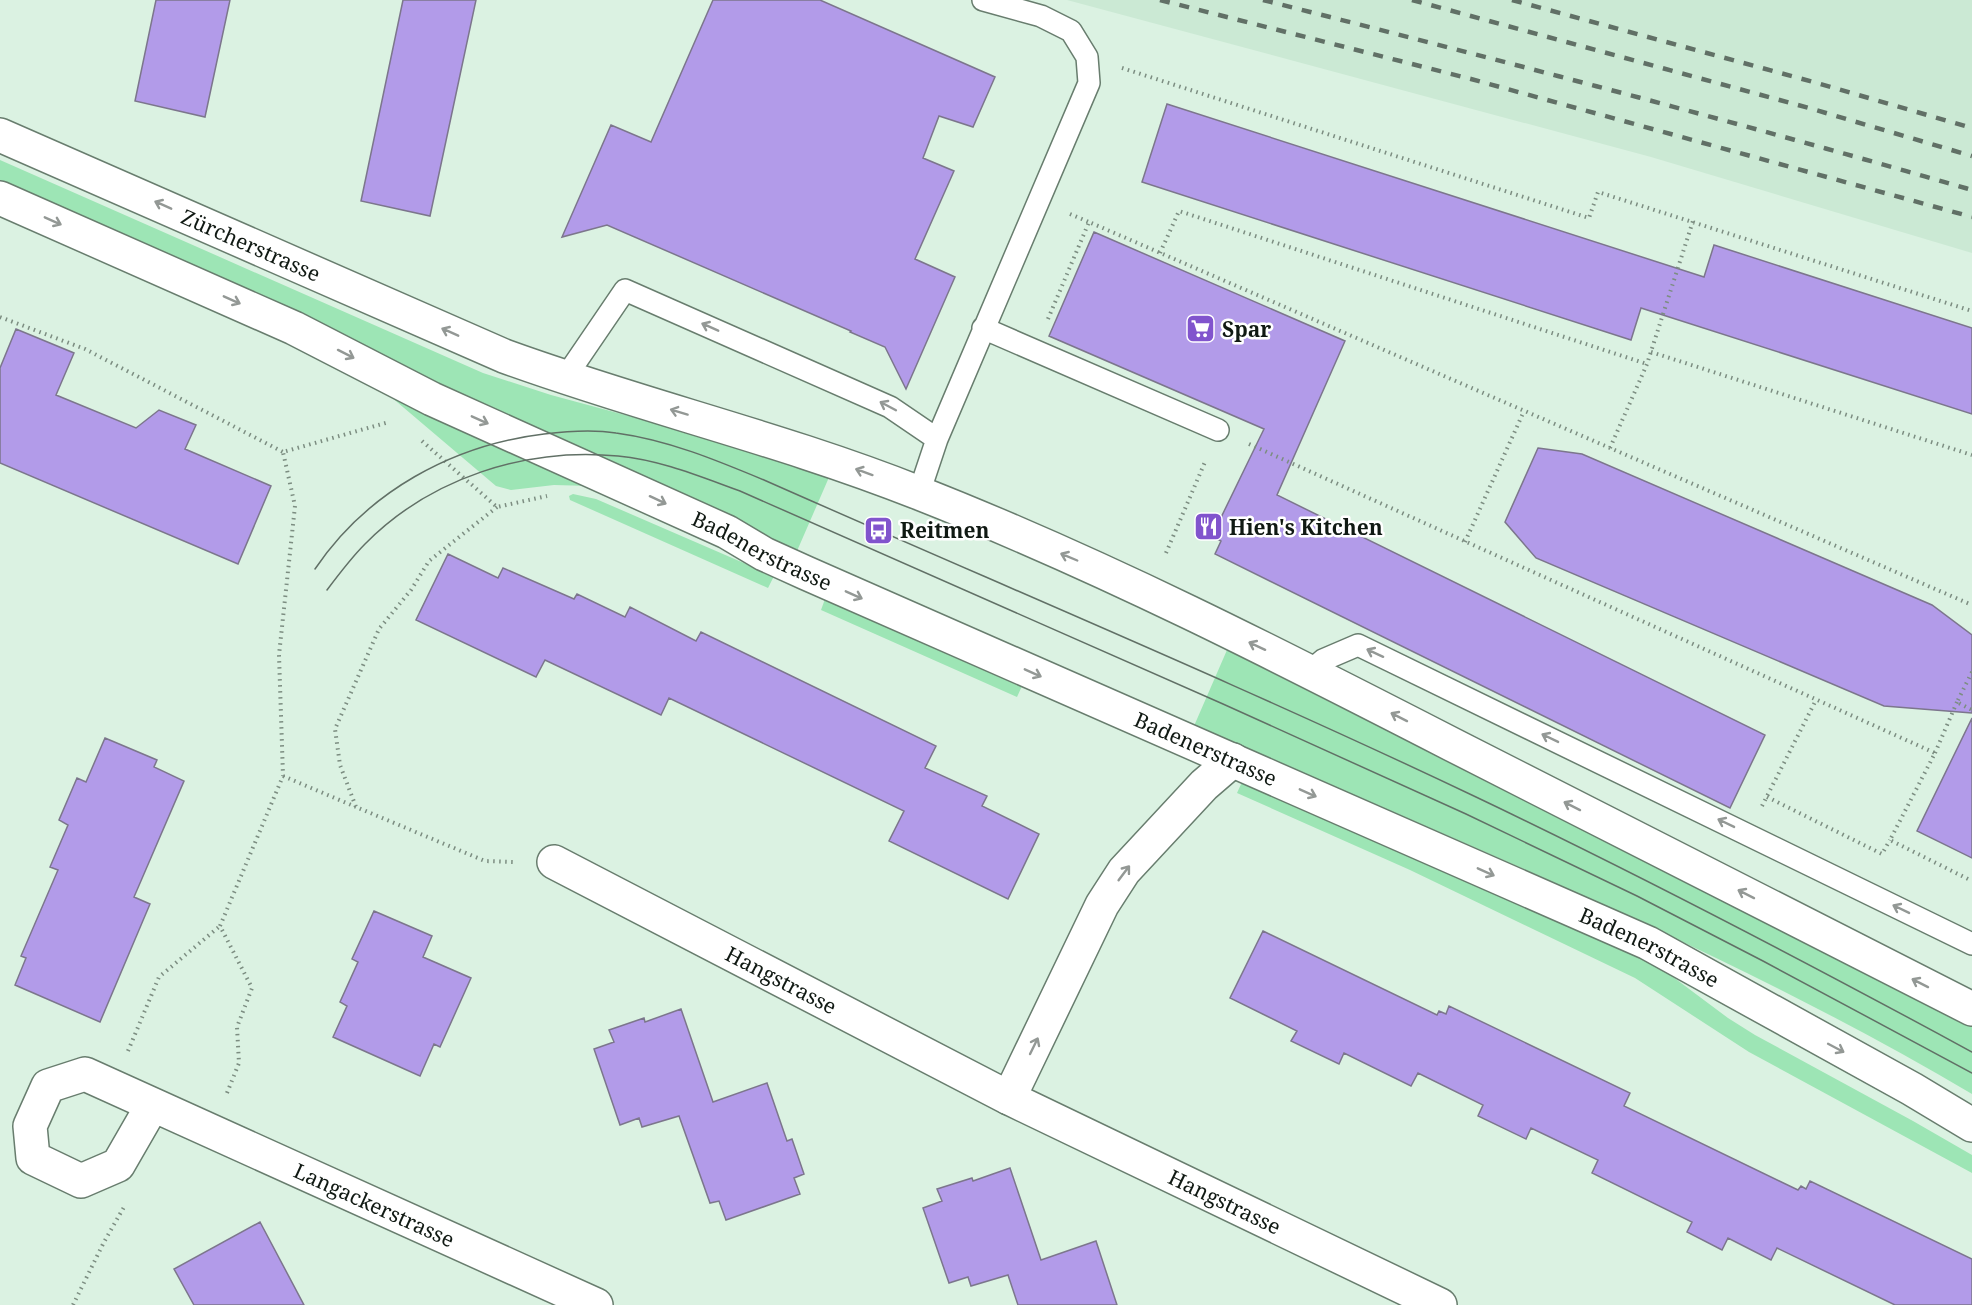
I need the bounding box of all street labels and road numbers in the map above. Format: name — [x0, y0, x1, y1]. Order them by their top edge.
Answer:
street label: Zürcherstrasse — [177, 202, 325, 288]
street label: Badenerstrasse — [688, 504, 836, 597]
street label: Badenerstrasse — [1130, 705, 1281, 792]
street label: Badenerstrasse — [1575, 901, 1724, 994]
street label: Hangstrasse — [721, 939, 842, 1020]
street label: Langackerstrasse — [290, 1156, 459, 1253]
street label: Hangstrasse — [1164, 1163, 1286, 1241]

